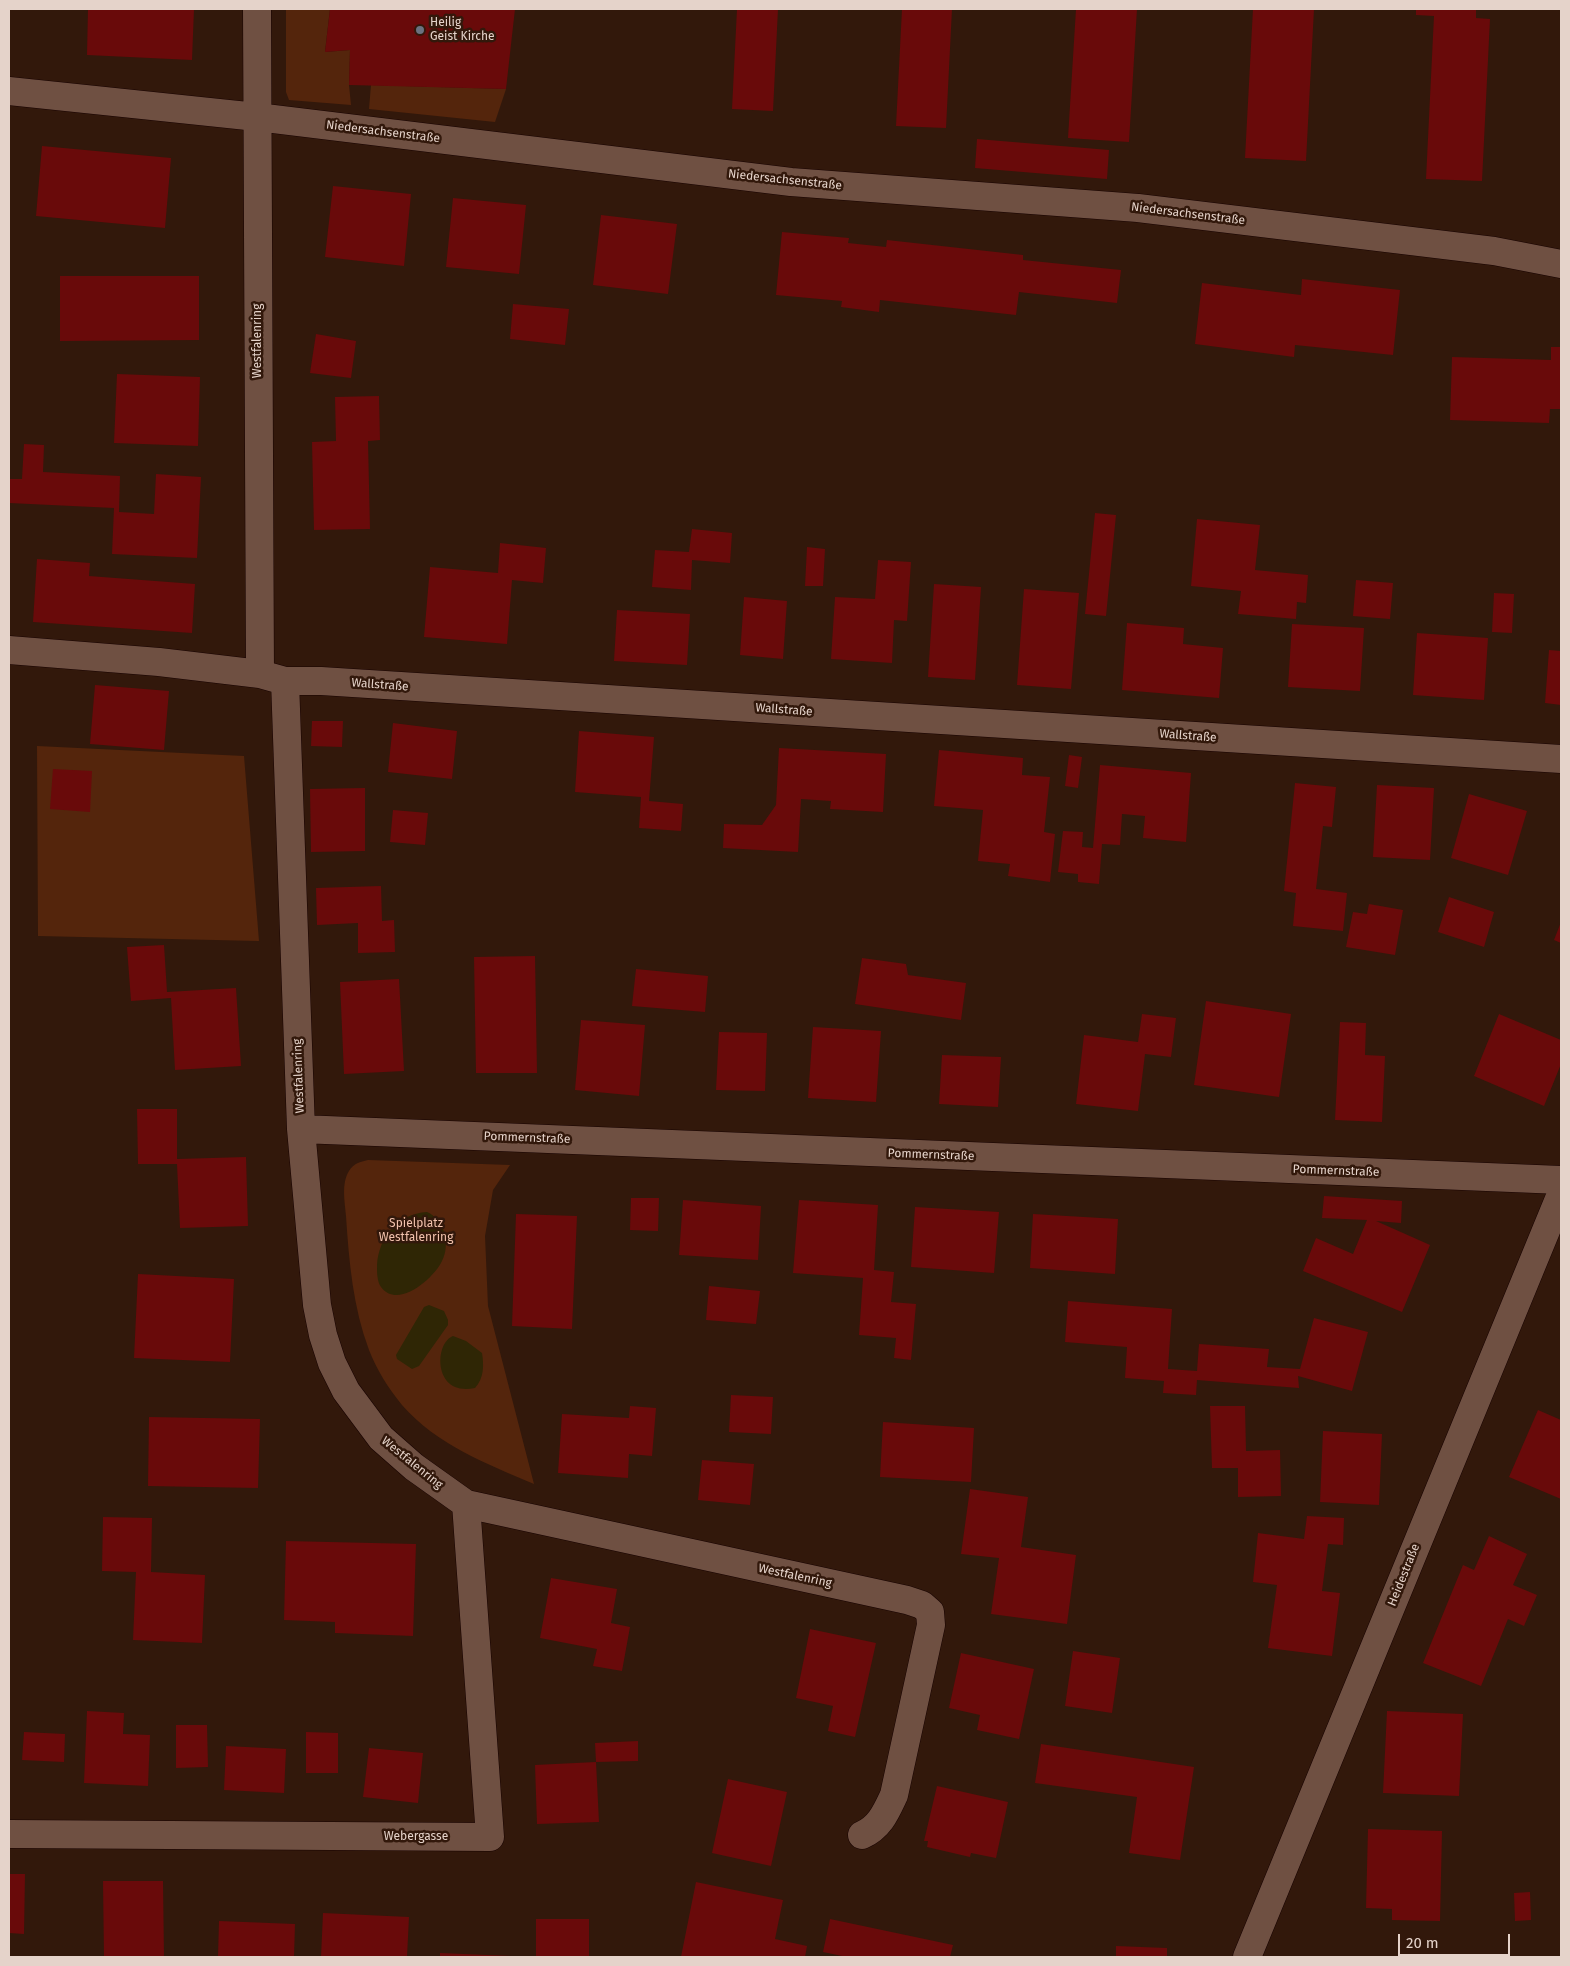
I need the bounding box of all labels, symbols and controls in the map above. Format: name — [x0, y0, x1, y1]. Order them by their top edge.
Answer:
place label: Heilig Geist Kirche — [430, 16, 495, 44]
marker: Heilig Geist Kirche — [414, 24, 426, 36]
street label: Niedersachsenstraße — [325, 118, 441, 146]
street label: Niedersachsenstraße — [727, 167, 843, 193]
street label: Niedersachsenstraße — [1130, 200, 1246, 228]
street label: Westfalenring — [251, 304, 265, 378]
street label: Wallstraße — [351, 676, 409, 694]
street label: Wallstraße — [755, 701, 813, 719]
street label: Wallstraße — [1159, 727, 1217, 745]
street label: Westfalenring — [291, 1038, 307, 1114]
street label: Pommernstraße — [483, 1129, 571, 1147]
street label: Pommernstraße — [887, 1146, 975, 1164]
street label: Pommernstraße — [1292, 1162, 1380, 1180]
park label: Spielplatz Westfalenring — [379, 1217, 453, 1245]
street label: Westfalenring — [378, 1434, 446, 1492]
street label: Heidestraße — [1385, 1542, 1423, 1608]
street label: Westfalenring — [757, 1561, 833, 1591]
street label: Webergasse — [384, 1830, 448, 1844]
scale bar — [1400, 1924, 1512, 1956]
text: 20 m — [1406, 1934, 1439, 1952]

